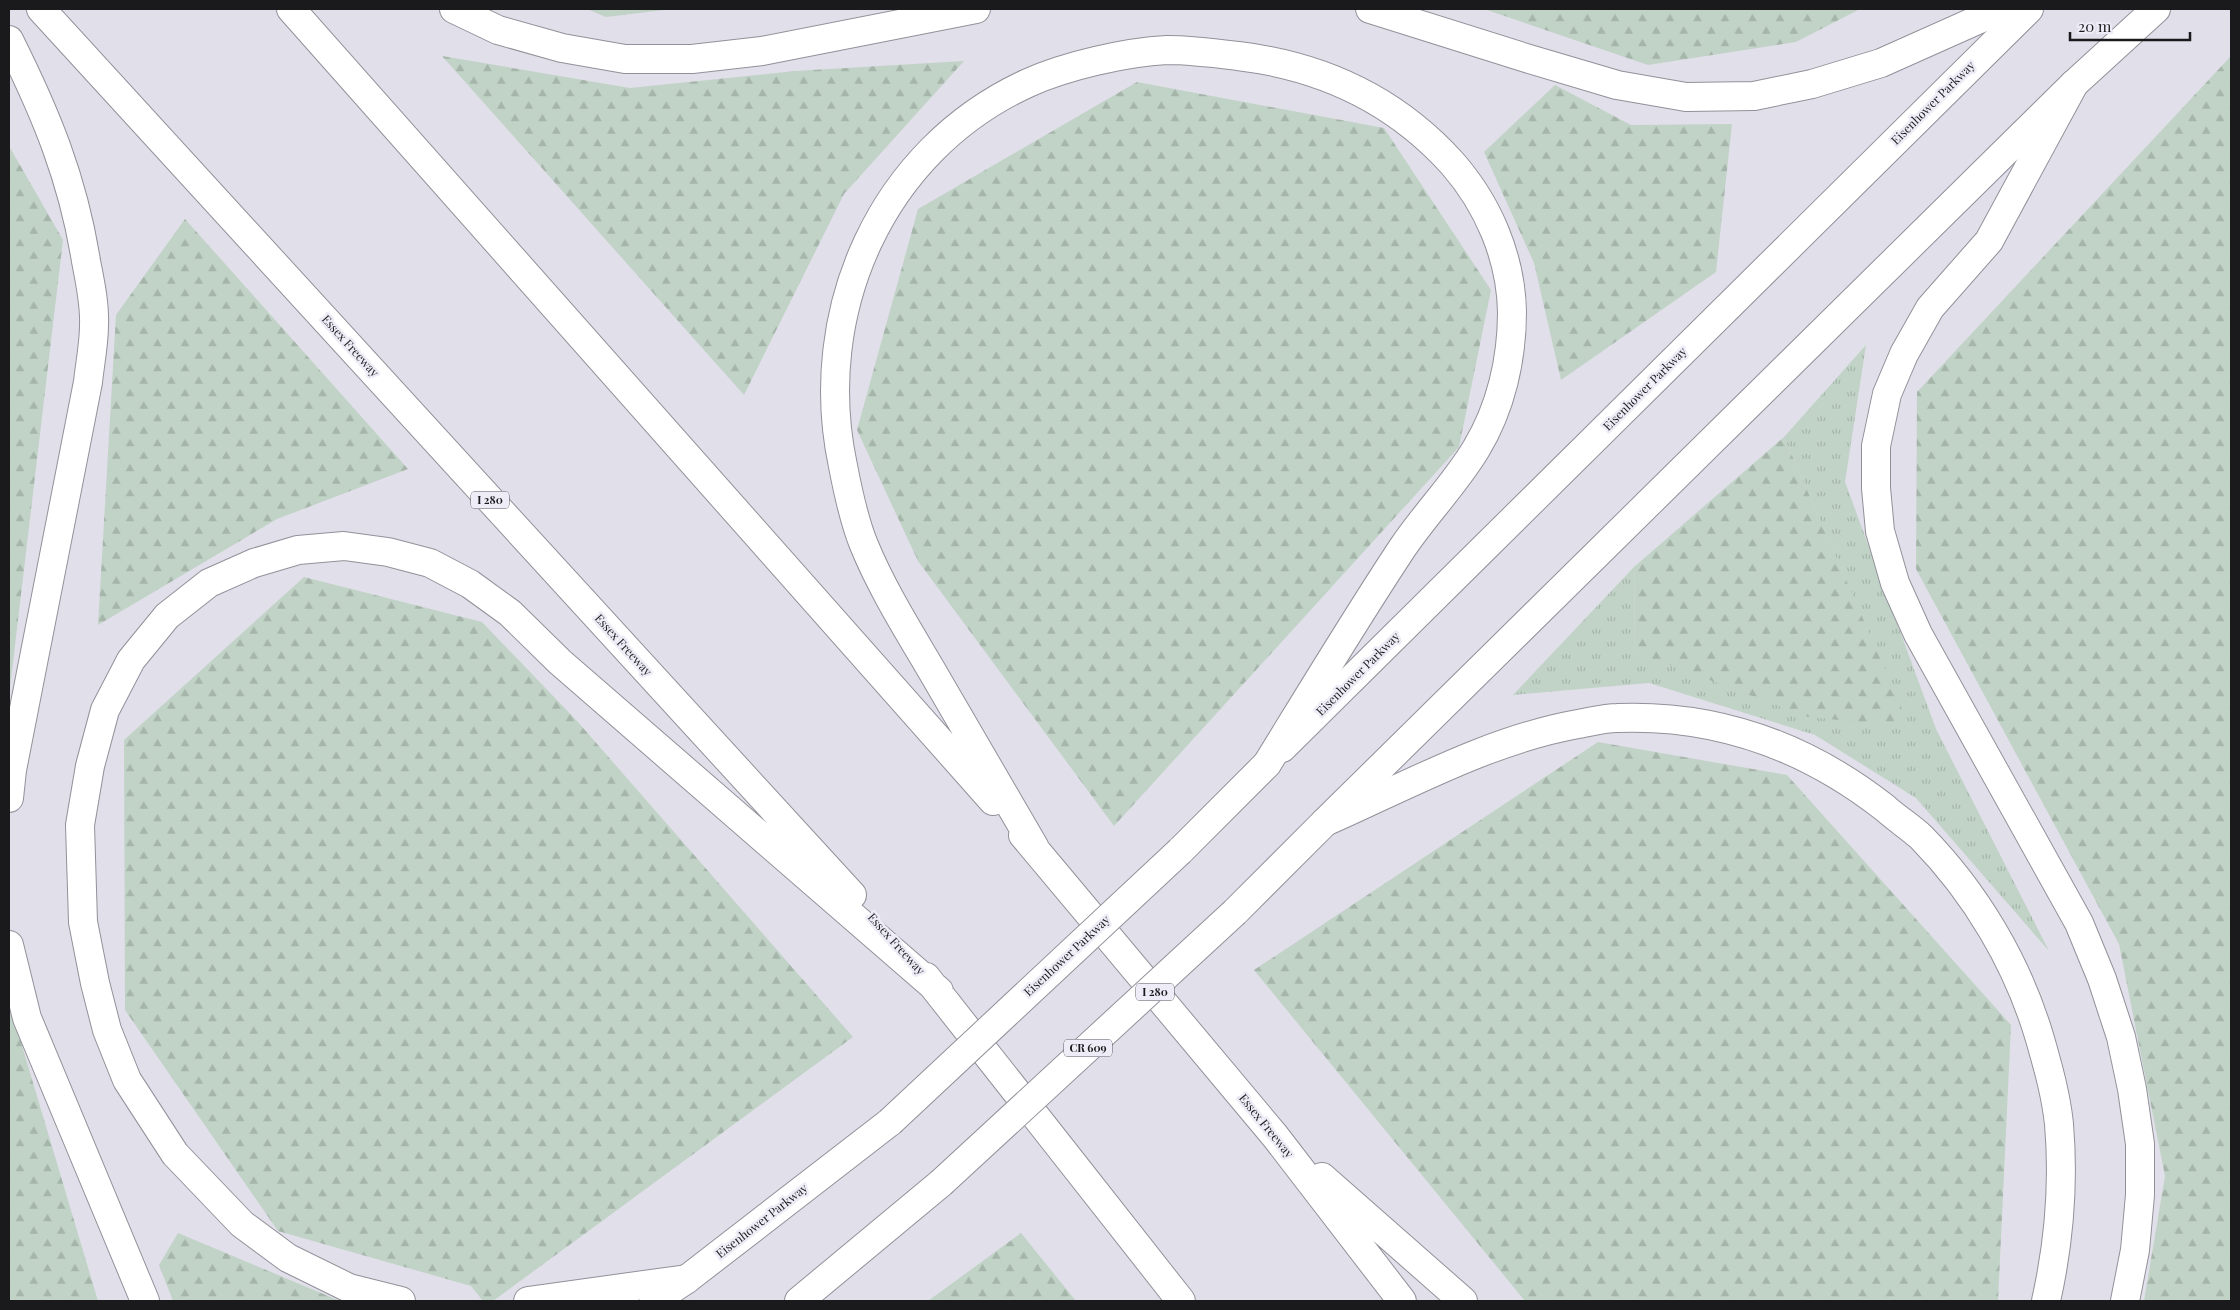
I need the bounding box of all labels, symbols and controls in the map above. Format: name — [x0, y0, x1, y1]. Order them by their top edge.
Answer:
scale bar — [2070, 10, 2190, 42]
text: 20 m — [2078, 16, 2112, 36]
street label: Eisenhower Parkway — [1887, 57, 1978, 148]
street label: Essex Freeway — [319, 311, 383, 380]
street label: Eisenhower Parkway — [1599, 343, 1690, 434]
road number: I 280 — [471, 492, 509, 508]
street label: Essex Freeway — [592, 610, 656, 679]
street label: Eisenhower Parkway — [1312, 628, 1403, 719]
street label: Essex Freeway — [865, 909, 929, 978]
street label: Eisenhower Parkway — [1020, 911, 1113, 999]
road number: I 280 — [1136, 984, 1174, 1000]
road number: CR 609 — [1064, 1040, 1112, 1056]
street label: Essex Freeway — [1236, 1090, 1298, 1161]
street label: Eisenhower Parkway — [712, 1179, 810, 1261]

